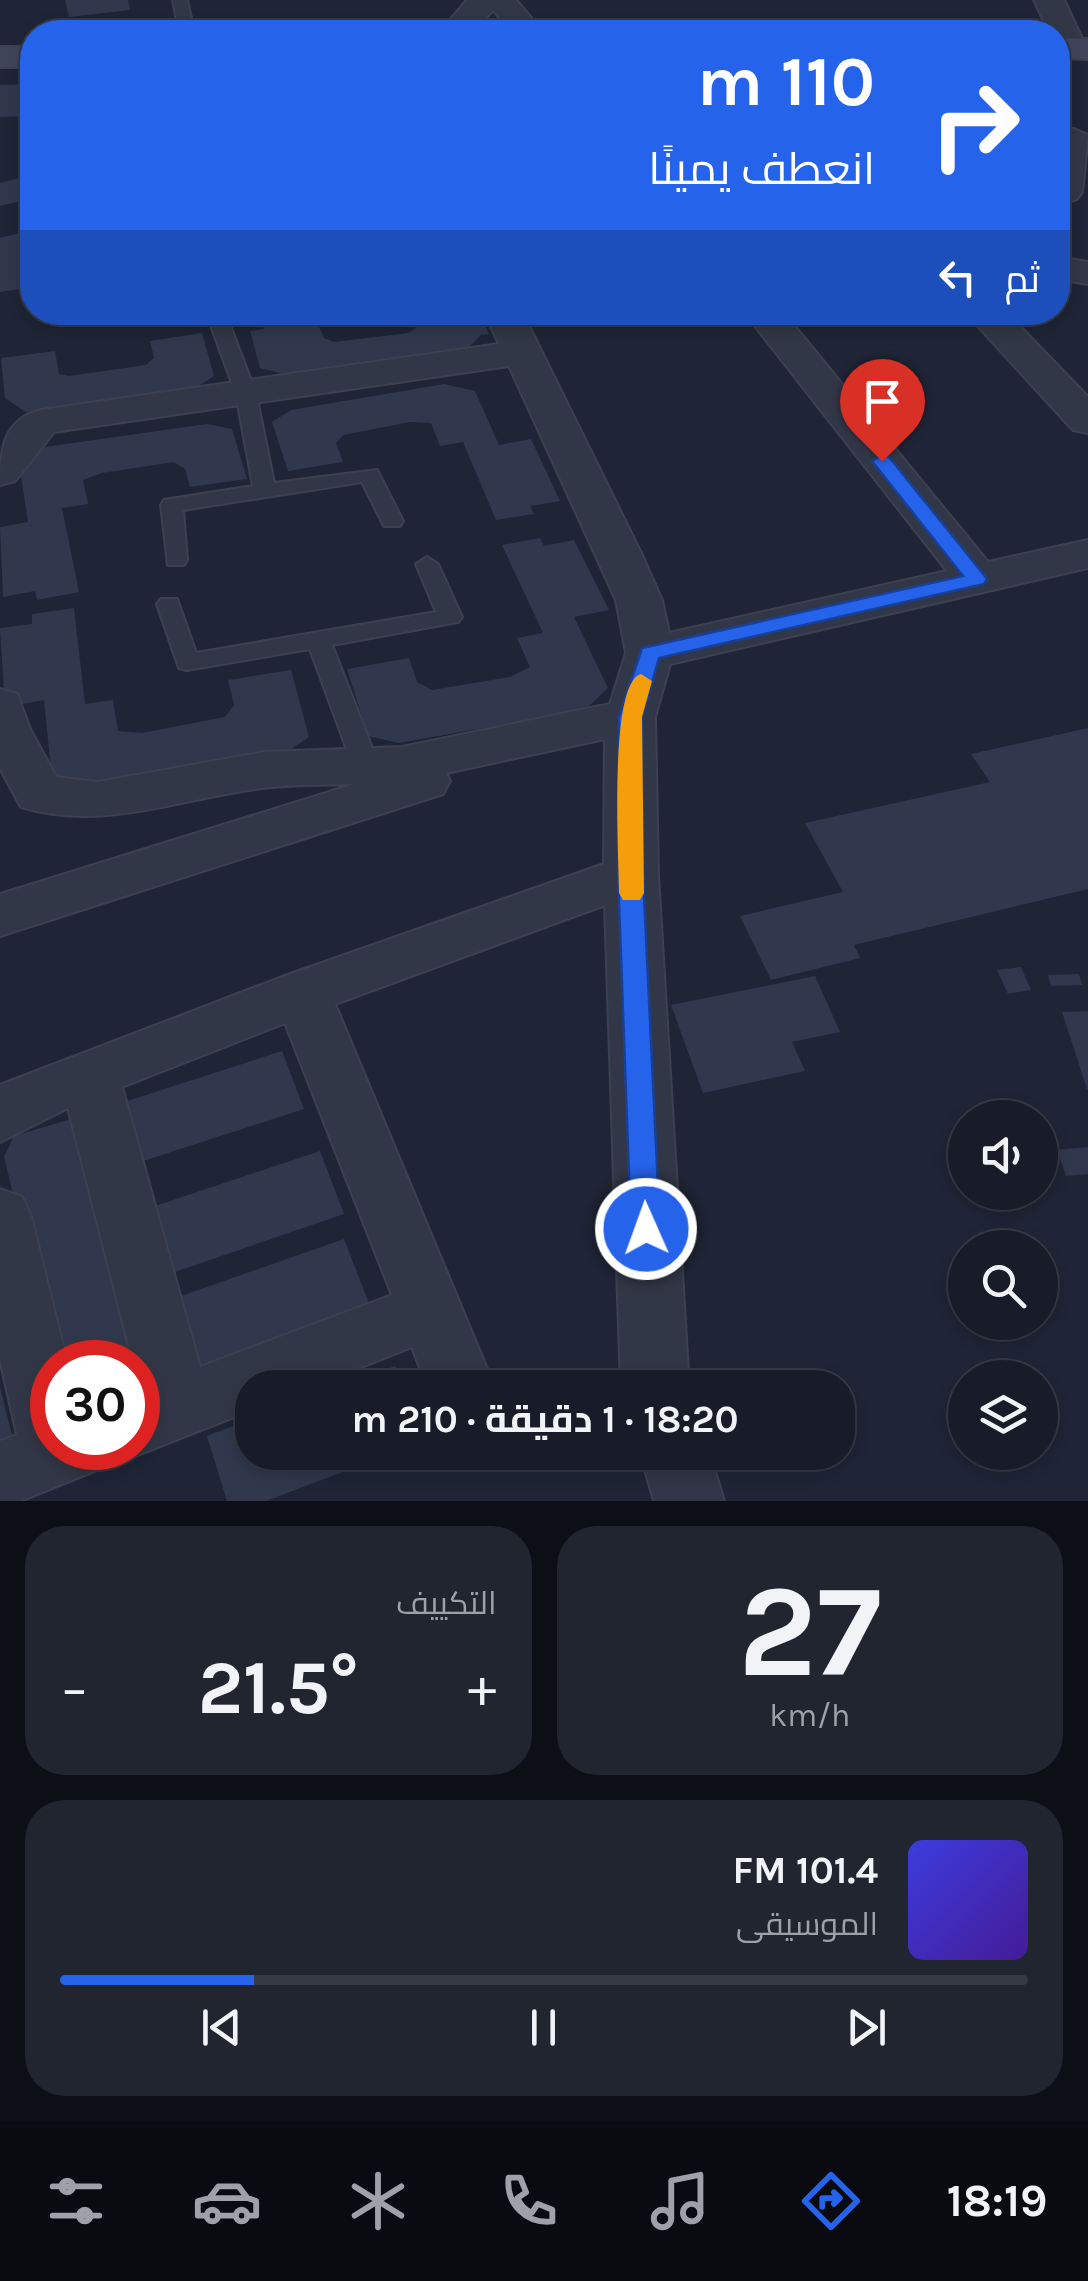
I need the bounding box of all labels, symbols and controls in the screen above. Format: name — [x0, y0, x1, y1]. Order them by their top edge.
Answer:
text: 110 m — [697, 41, 875, 123]
icon: right — [910, 60, 1040, 190]
text: انعطف يمينًا — [648, 143, 875, 195]
icon: left — [930, 250, 985, 305]
text: ثم — [1005, 257, 1040, 302]
pin — [840, 359, 925, 462]
icon: arrive — [855, 374, 910, 429]
map controls — [948, 1100, 1058, 1470]
button: sound — [948, 1100, 1058, 1210]
position arrow — [594, 1177, 698, 1281]
button: search — [948, 1230, 1058, 1340]
speed limit sign: 30 — [30, 1340, 160, 1470]
button: layers — [948, 1360, 1058, 1470]
text: 18:20 · 1 دقيقة · 210 m — [351, 1397, 739, 1442]
text: 27 — [738, 1556, 881, 1708]
text: التكييف — [396, 1585, 497, 1622]
text: 21.5° — [198, 1644, 359, 1732]
text: − — [60, 1656, 89, 1720]
text: + — [468, 1656, 497, 1720]
text: km/h — [769, 1697, 850, 1734]
text: 101.4 FM — [732, 1848, 878, 1893]
text: الموسيقى — [736, 1906, 878, 1943]
icon: previous — [194, 2000, 249, 2055]
icon: pause — [516, 2000, 571, 2055]
icon: next — [839, 2000, 894, 2055]
icon: filters — [41, 2166, 111, 2236]
icon: car — [192, 2166, 262, 2236]
icon: climate — [343, 2166, 413, 2236]
icon: phone — [494, 2166, 564, 2236]
icon: music — [645, 2166, 715, 2236]
icon: directions — [796, 2166, 866, 2236]
text: 18:19 — [947, 2175, 1047, 2227]

